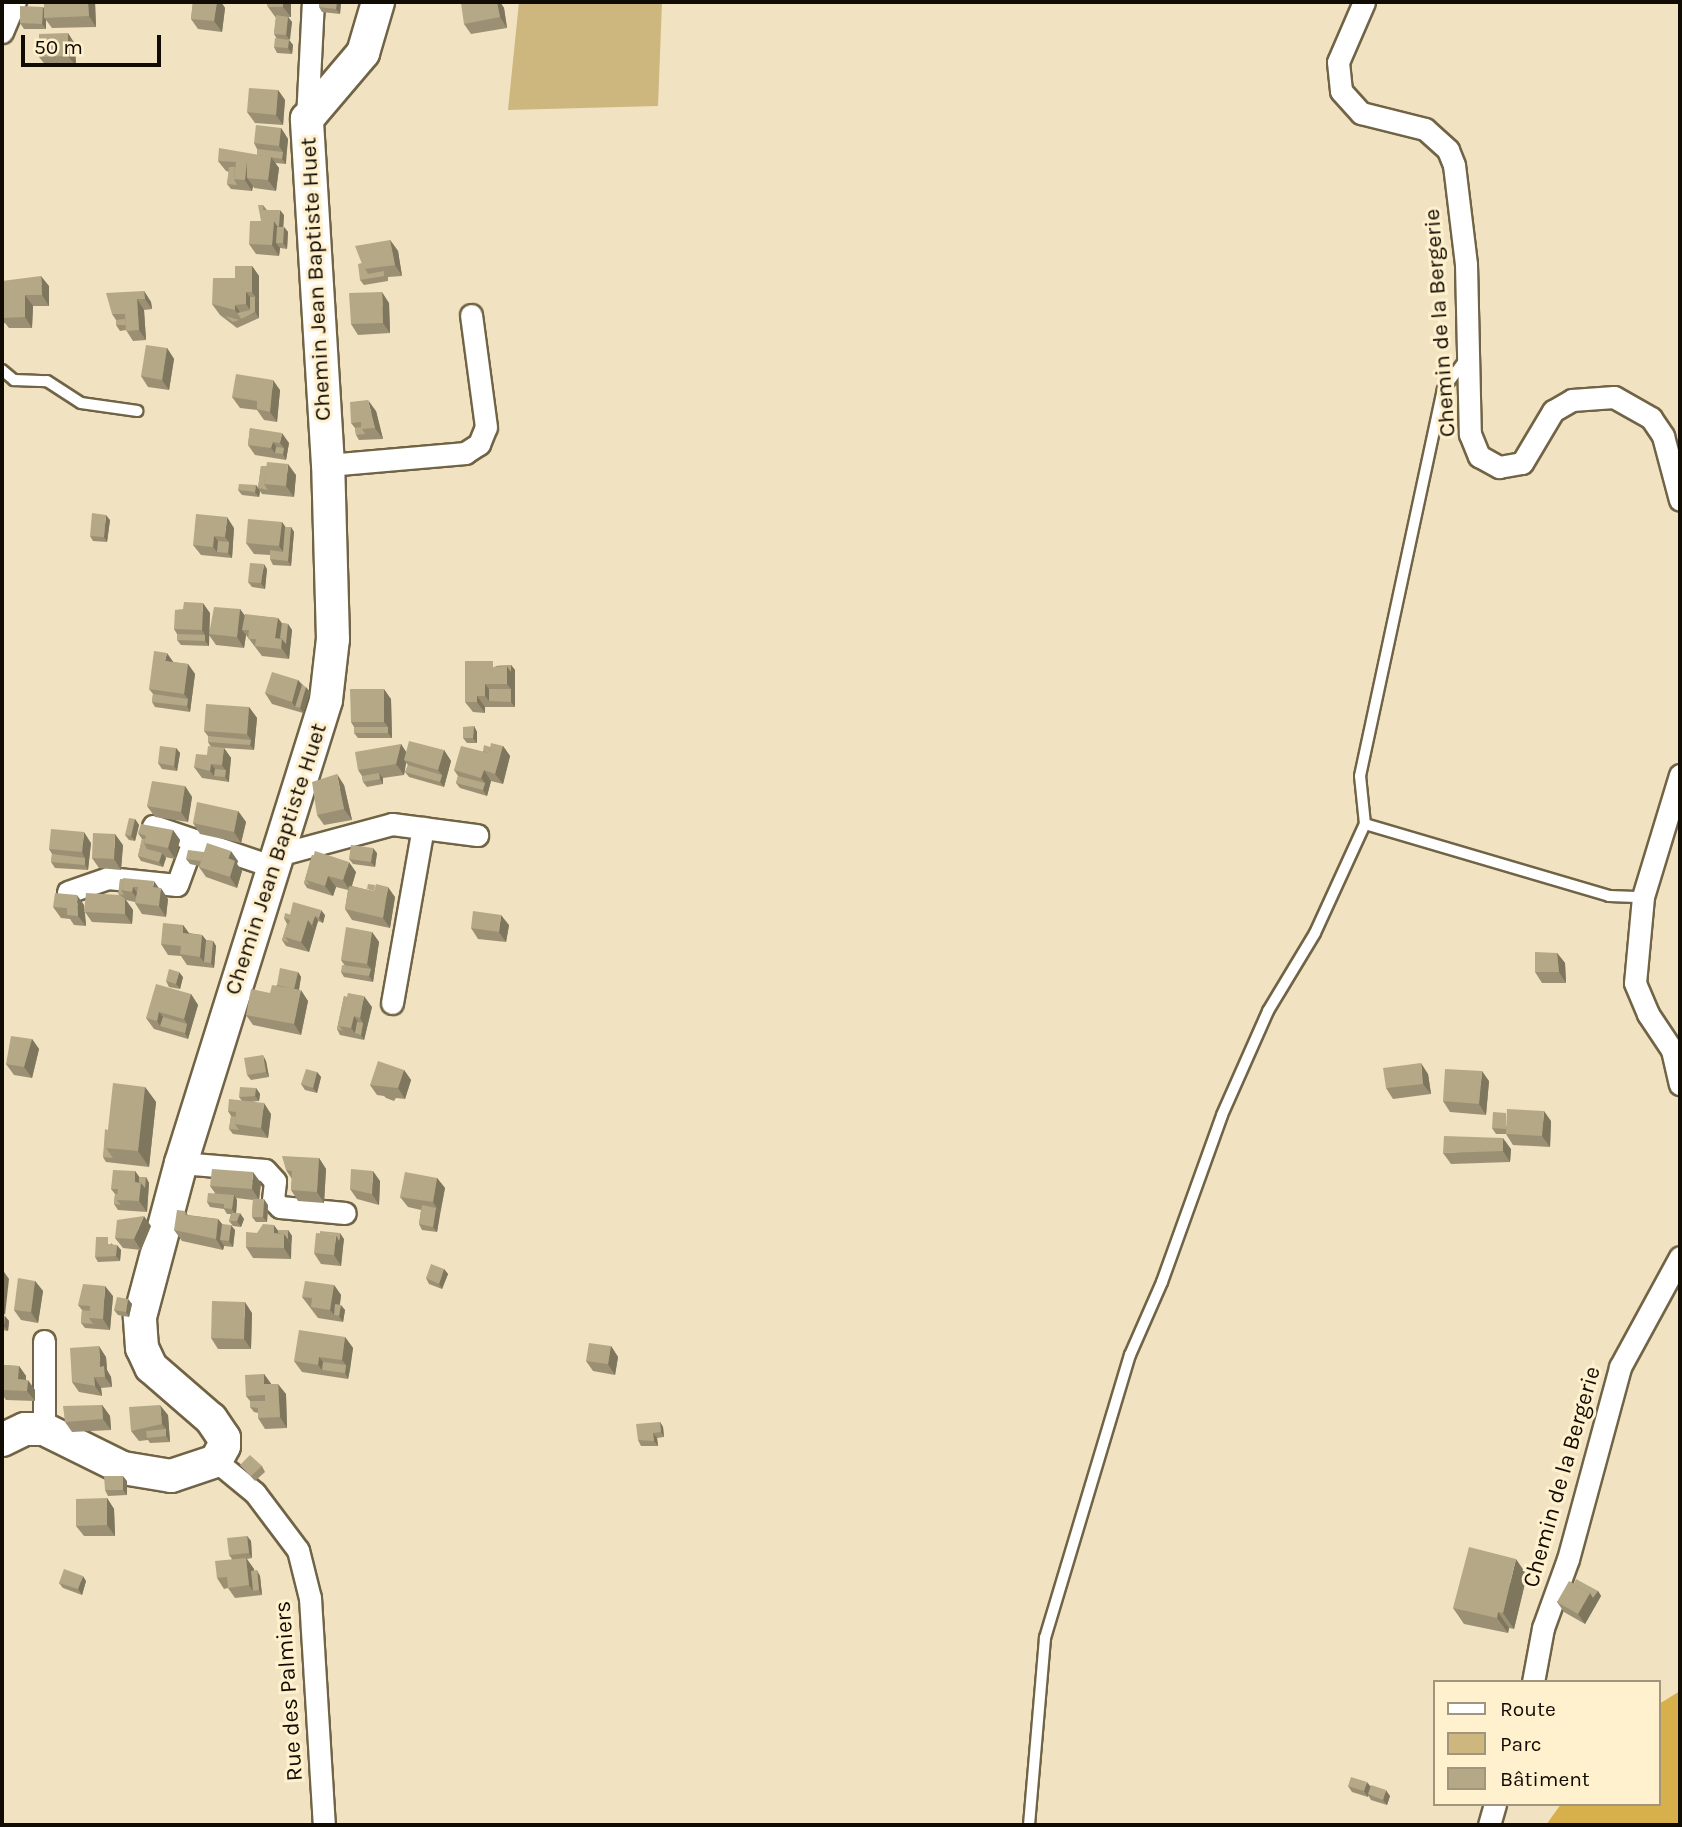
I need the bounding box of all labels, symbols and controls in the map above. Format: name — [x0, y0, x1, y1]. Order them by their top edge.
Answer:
scale bar — [24, 21, 164, 65]
text: 50 m — [34, 35, 83, 59]
street label: Chemin Jean Baptiste Huet — [295, 136, 337, 422]
street label: Chemin de la Bergerie — [1418, 208, 1462, 438]
street label: Chemin Jean Baptiste Huet — [219, 720, 333, 998]
street label: Chemin de la Bergerie — [1517, 1363, 1607, 1591]
street label: Rue des Palmiers — [269, 1600, 309, 1782]
legend — [1434, 1680, 1661, 1806]
text: Route — [1500, 1697, 1556, 1721]
text: Parc — [1500, 1732, 1542, 1756]
text: Bâtiment — [1500, 1767, 1590, 1791]

